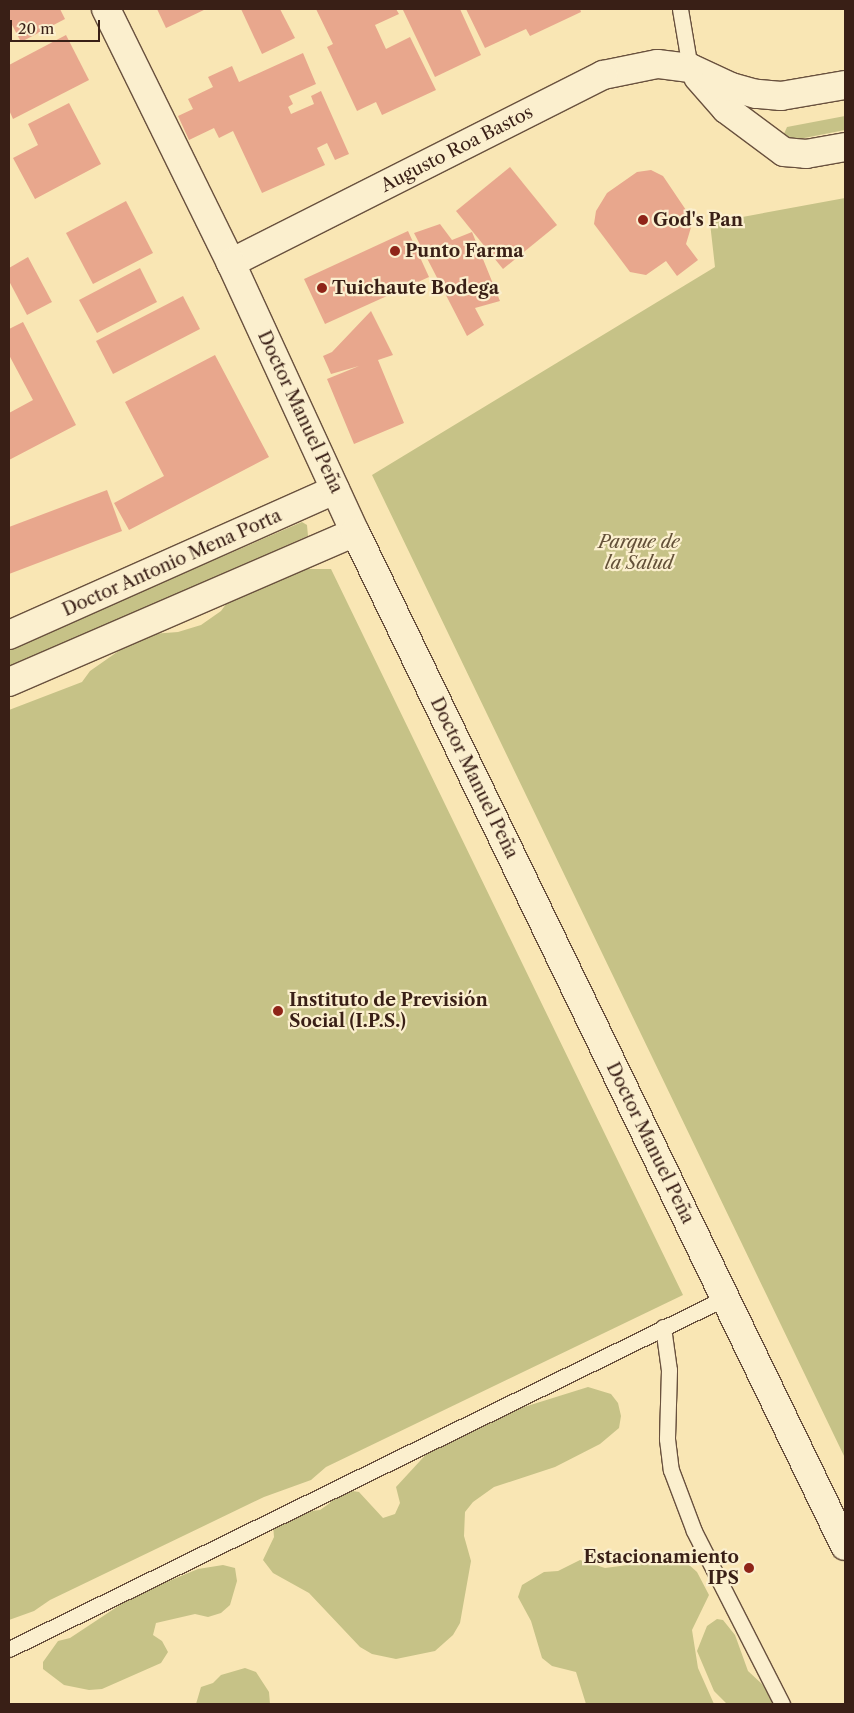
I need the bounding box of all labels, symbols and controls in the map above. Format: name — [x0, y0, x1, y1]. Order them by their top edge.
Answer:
scale bar — [12, 10, 102, 42]
text: 20 m — [18, 19, 54, 38]
street label: Augusto Roa Bastos — [377, 101, 537, 197]
place label: God's Pan — [653, 209, 743, 231]
marker: God's Pan — [637, 214, 649, 226]
place label: Punto Farma — [405, 240, 524, 262]
marker: Punto Farma — [389, 245, 401, 257]
place label: Tuichaute Bodega — [332, 277, 499, 299]
marker: Tuichaute Bodega — [316, 282, 328, 294]
street label: Doctor Manuel Peña — [253, 327, 347, 497]
street label: Doctor Antonio Mena Porta — [59, 505, 285, 621]
park label: Parque de la Salud — [598, 532, 680, 574]
street label: Doctor Manuel Peña — [425, 694, 523, 862]
place label: Instituto de Previsión Social (I.P.S.) — [289, 990, 488, 1032]
marker: Instituto de Previsión Social (I.P.S.) — [271, 1004, 285, 1018]
street label: Doctor Manuel Peña — [601, 1059, 699, 1227]
place label: Estacionamiento IPS — [583, 1547, 739, 1590]
marker: Estacionamiento IPS — [743, 1562, 755, 1574]

